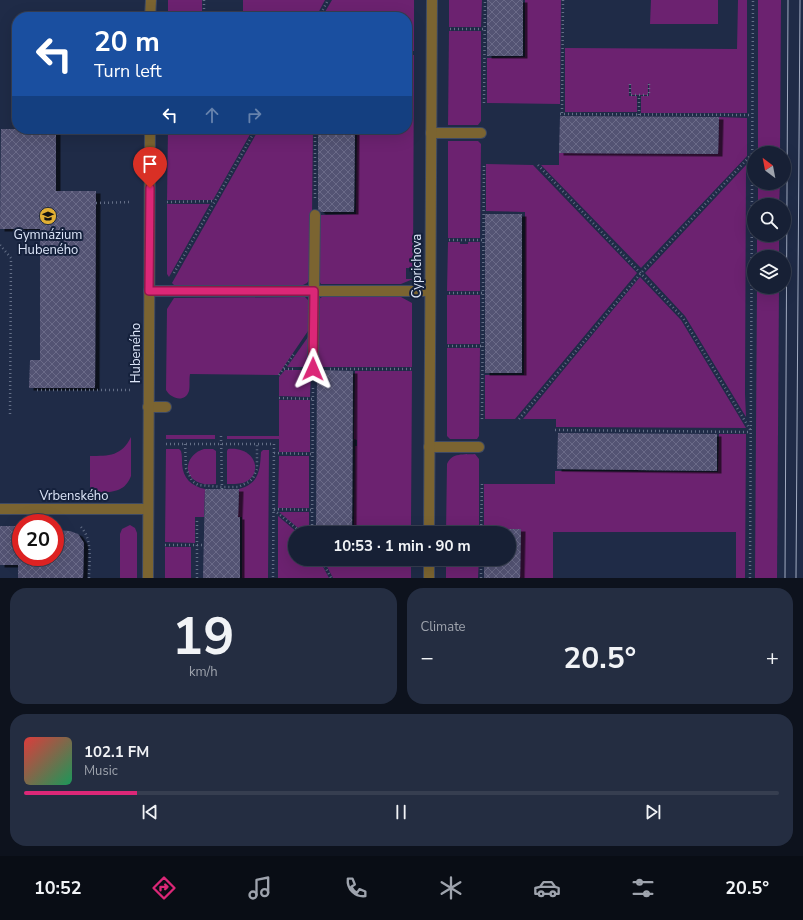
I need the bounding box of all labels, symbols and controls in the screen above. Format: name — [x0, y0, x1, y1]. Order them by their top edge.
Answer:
text: 20 m — [94, 23, 160, 61]
icon: left — [28, 28, 80, 80]
text: Turn left — [94, 59, 162, 83]
icon: left — [159, 104, 181, 126]
icon: ahead — [201, 104, 223, 126]
icon: right — [243, 104, 265, 126]
north arrow — [747, 146, 791, 190]
map controls — [747, 146, 791, 294]
pin — [133, 147, 167, 188]
icon: arrive — [139, 153, 161, 175]
button: search — [747, 198, 791, 242]
school or university icon: Gymnázium Hubeného — [38, 206, 58, 226]
place label: Gymnázium Hubeného — [14, 226, 82, 259]
street label: Cyprichova — [408, 234, 426, 298]
button: layers — [747, 250, 791, 294]
street label: Hubeného — [127, 323, 145, 383]
position arrow — [292, 348, 334, 390]
street label: Vrbenského — [39, 487, 108, 505]
speed limit sign: 20 — [12, 514, 64, 566]
text: 10:53 · 1 min · 90 m — [333, 536, 471, 556]
text: 19 — [172, 601, 234, 672]
text: Climate — [421, 618, 466, 636]
text: 20.5° — [563, 638, 636, 679]
text: − — [421, 643, 434, 673]
text: + — [766, 643, 779, 673]
text: km/h — [189, 663, 218, 681]
text: 102.1 FM — [84, 742, 149, 762]
text: Music — [84, 762, 118, 780]
icon: previous — [139, 801, 161, 823]
icon: pause — [390, 801, 412, 823]
icon: next — [642, 801, 664, 823]
icon: directions — [150, 874, 178, 902]
icon: music — [246, 874, 274, 902]
icon: phone — [342, 874, 370, 902]
icon: climate — [437, 874, 465, 902]
icon: car — [533, 874, 561, 902]
icon: filters — [629, 874, 657, 902]
text: 10:52 — [34, 876, 82, 900]
text: 20.5° — [725, 876, 769, 900]

